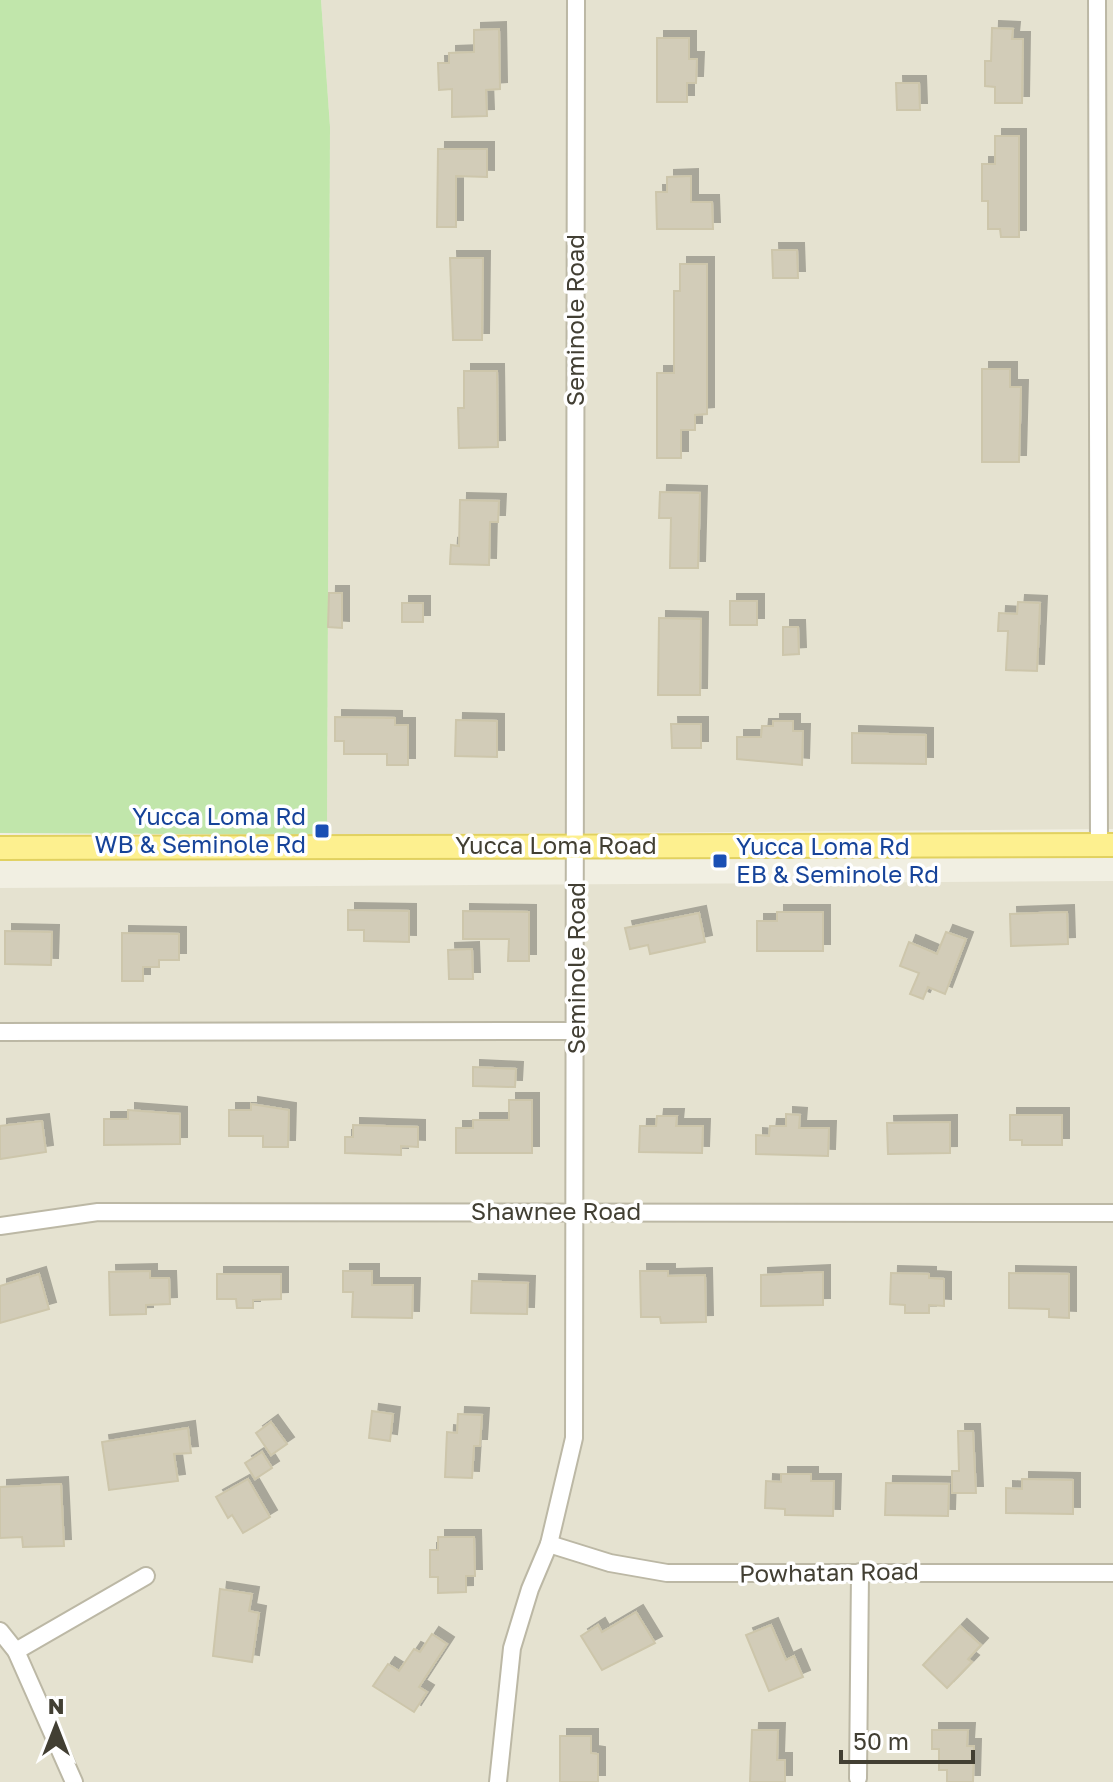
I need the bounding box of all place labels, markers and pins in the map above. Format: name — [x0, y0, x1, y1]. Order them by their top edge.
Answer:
place label: Yucca Loma Rd WB & Seminole Rd — [94, 801, 306, 858]
marker: Yucca Loma Rd WB & Seminole Rd — [313, 822, 331, 840]
place label: Yucca Loma Rd EB & Seminole Rd — [736, 831, 939, 888]
marker: Yucca Loma Rd EB & Seminole Rd — [711, 852, 729, 870]

